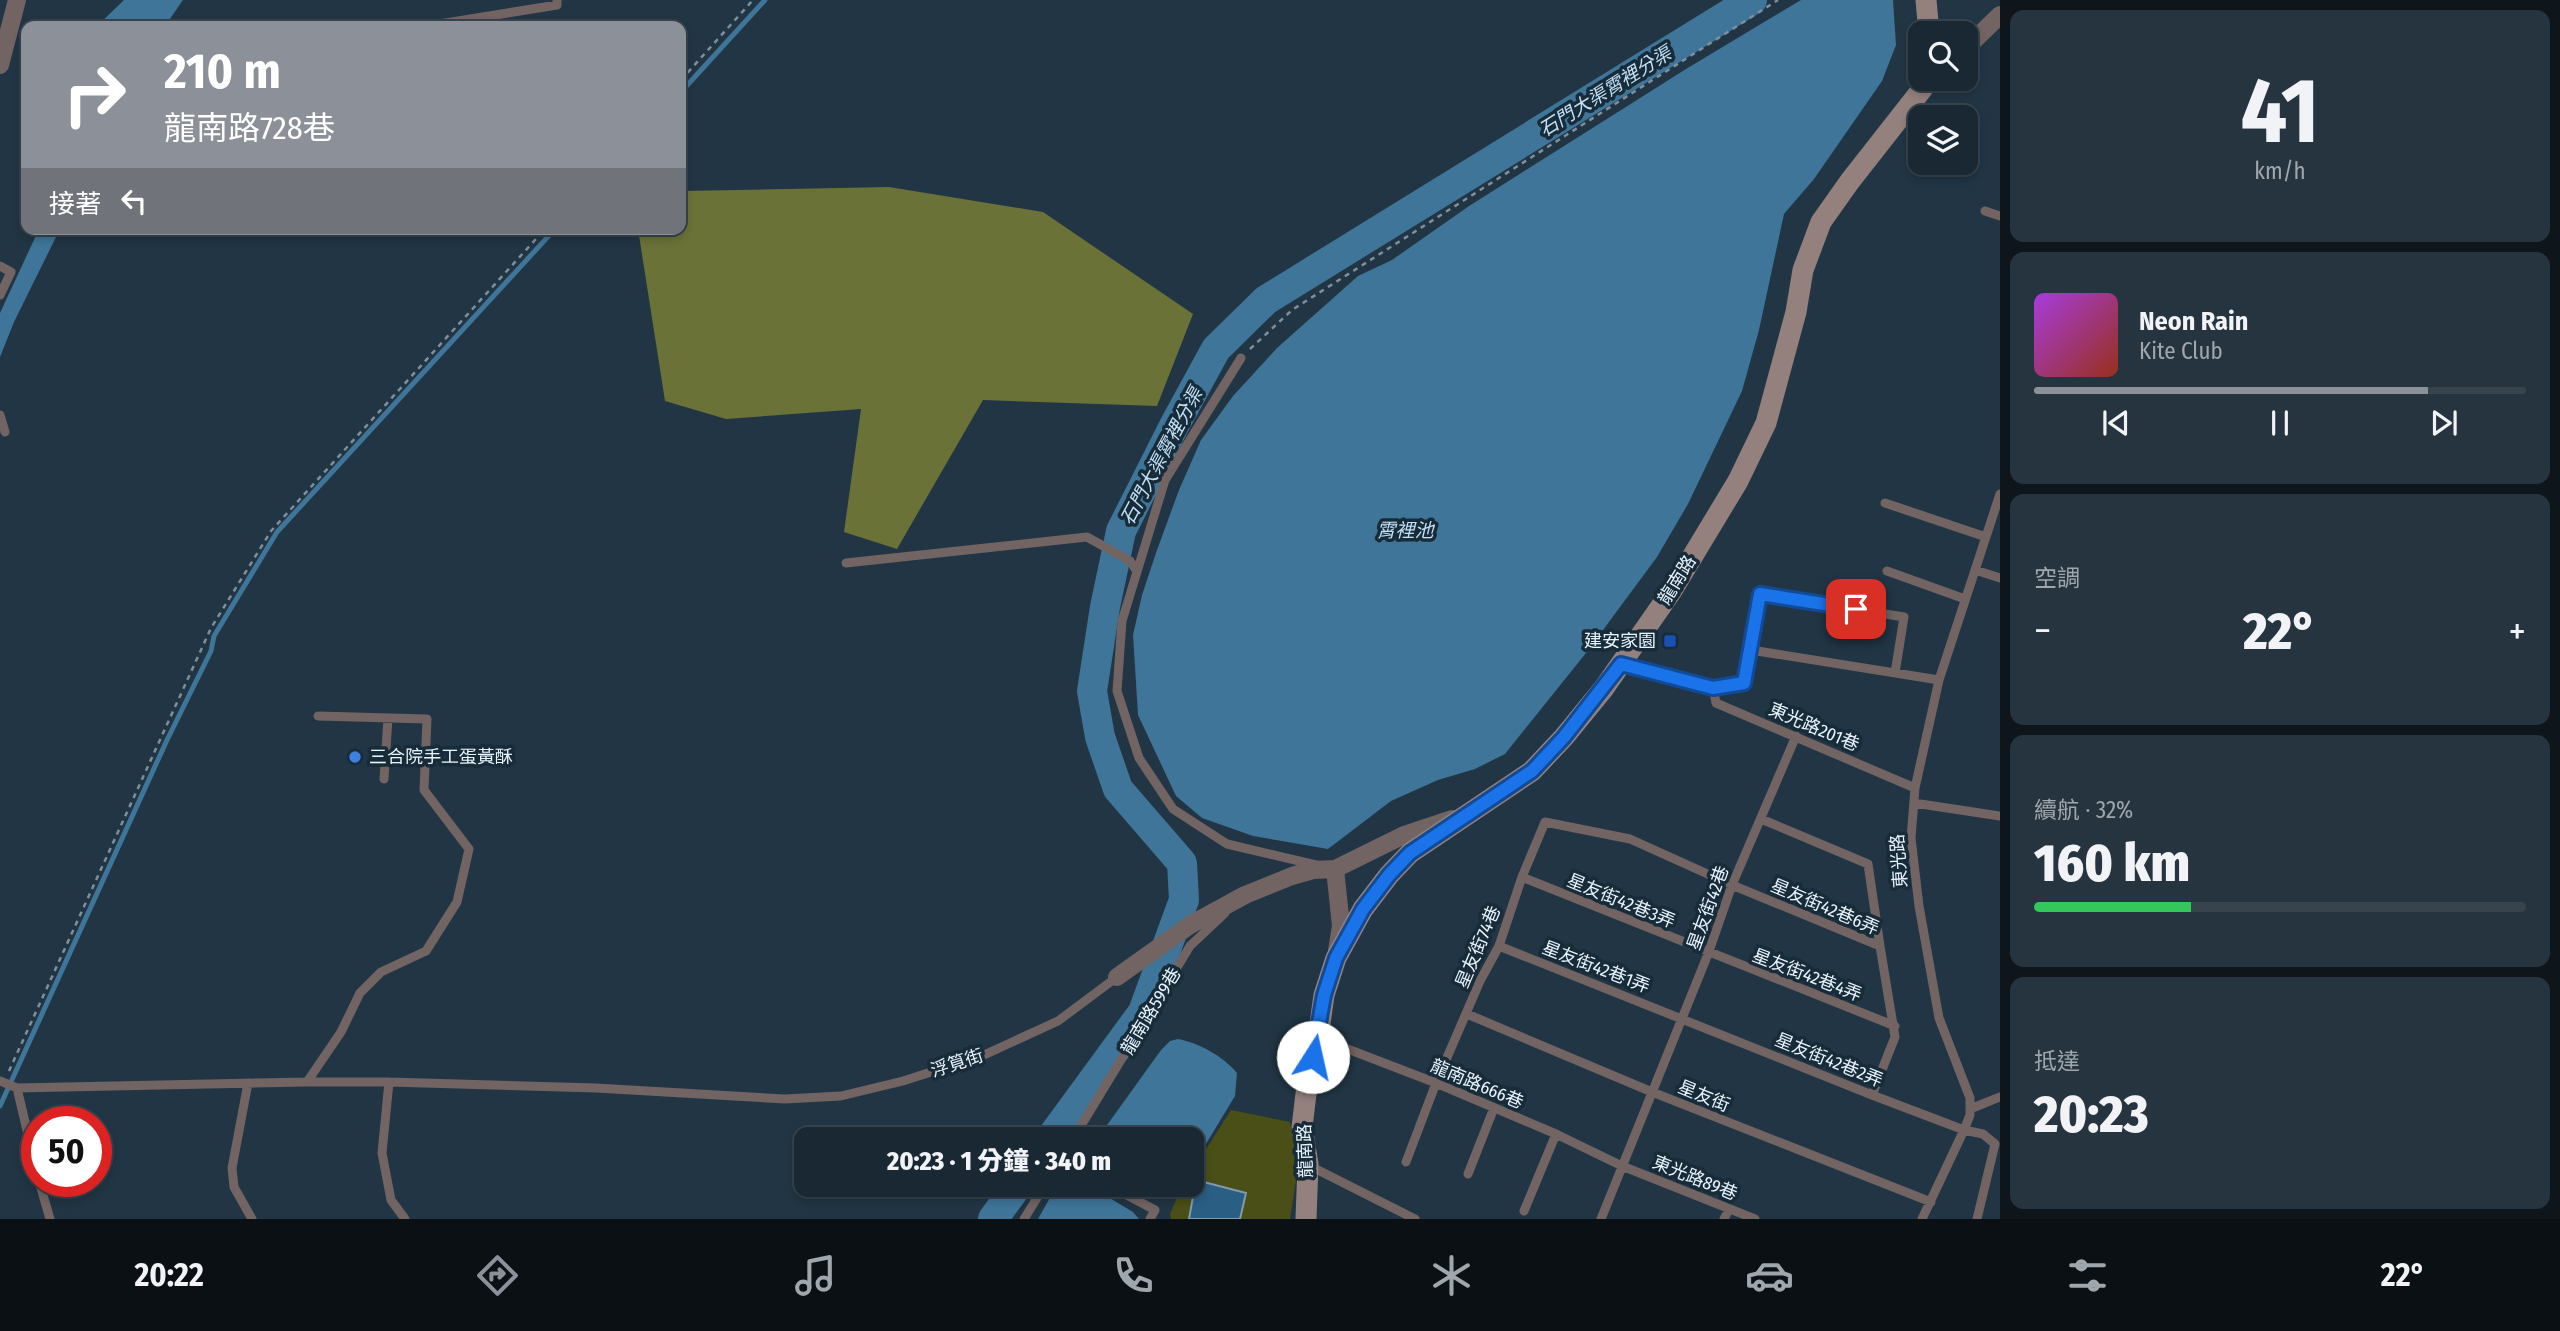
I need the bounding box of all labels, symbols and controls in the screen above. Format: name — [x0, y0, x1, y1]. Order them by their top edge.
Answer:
map controls — [1908, 21, 1978, 175]
button: search — [1908, 21, 1978, 91]
water label: 石門大渠霄裡分渠 — [1535, 40, 1678, 141]
text: 210 m — [164, 42, 281, 101]
icon: right — [49, 49, 140, 140]
text: 41 — [2240, 57, 2320, 166]
button: layers — [1908, 105, 1978, 175]
text: 龍南路728巷 — [164, 109, 335, 147]
text: km/h — [2254, 157, 2306, 185]
icon: left — [115, 182, 153, 220]
text: 接著 — [49, 189, 101, 220]
text: Neon Rain — [2139, 306, 2248, 337]
text: Kite Club — [2139, 337, 2223, 365]
water label: 石門大渠霄裡分渠 — [1116, 381, 1209, 529]
icon: previous — [2097, 404, 2135, 442]
icon: pause — [2261, 404, 2299, 442]
icon: next — [2425, 404, 2463, 442]
water label: 霄裡池 — [1376, 519, 1435, 542]
street label: 龍南路 — [1653, 551, 1701, 609]
text: 空調 — [2034, 564, 2080, 592]
pin — [1826, 579, 1886, 639]
icon: arrive — [1837, 590, 1875, 628]
text: 22° — [2243, 600, 2317, 663]
text: − — [2034, 608, 2051, 654]
text: + — [2509, 608, 2526, 654]
place label: 建安家園 — [1584, 630, 1656, 652]
marker: 建安家園 — [1662, 633, 1678, 649]
street label: 東光路201巷 — [1766, 698, 1862, 756]
place label: 三合院手工蛋黃酥 — [369, 746, 513, 768]
marker: 三合院手工蛋黃酥 — [347, 749, 363, 765]
text: 續航 · 32% — [2034, 796, 2133, 824]
text: 160 km — [2034, 832, 2190, 895]
street label: 東光路 — [1886, 833, 1912, 889]
street label: 星友街42巷 — [1683, 863, 1733, 953]
street label: 星友街42巷3弄 — [1564, 869, 1678, 933]
street label: 星友街42巷6弄 — [1768, 874, 1882, 940]
street label: 星友街74巷 — [1451, 902, 1505, 992]
street label: 星友街42巷1弄 — [1539, 936, 1653, 998]
street label: 星友街42巷4弄 — [1749, 944, 1865, 1006]
street label: 龍南路599巷 — [1116, 964, 1186, 1058]
position arrow — [1276, 1020, 1350, 1094]
street label: 星友街42巷2弄 — [1772, 1028, 1886, 1092]
street label: 浮筧街 — [928, 1044, 986, 1082]
text: 抵達 — [2034, 1047, 2080, 1075]
street label: 龍南路666巷 — [1427, 1055, 1527, 1113]
street label: 星友街 — [1675, 1076, 1733, 1116]
text: 20:23 — [2034, 1083, 2149, 1146]
speed limit sign: 50 — [21, 1106, 112, 1197]
street label: 龍南路 — [1293, 1124, 1317, 1178]
text: 20:23 · 1 分鐘 · 340 m — [887, 1146, 1111, 1177]
street label: 東光路89巷 — [1649, 1151, 1741, 1205]
icon: directions — [473, 1251, 522, 1300]
icon: music — [791, 1251, 840, 1300]
icon: phone — [1109, 1251, 1158, 1300]
icon: climate — [1427, 1251, 1476, 1300]
icon: car — [1745, 1251, 1794, 1300]
icon: filters — [2063, 1251, 2112, 1300]
text: 20:22 — [135, 1256, 204, 1294]
text: 22° — [2381, 1256, 2425, 1294]

